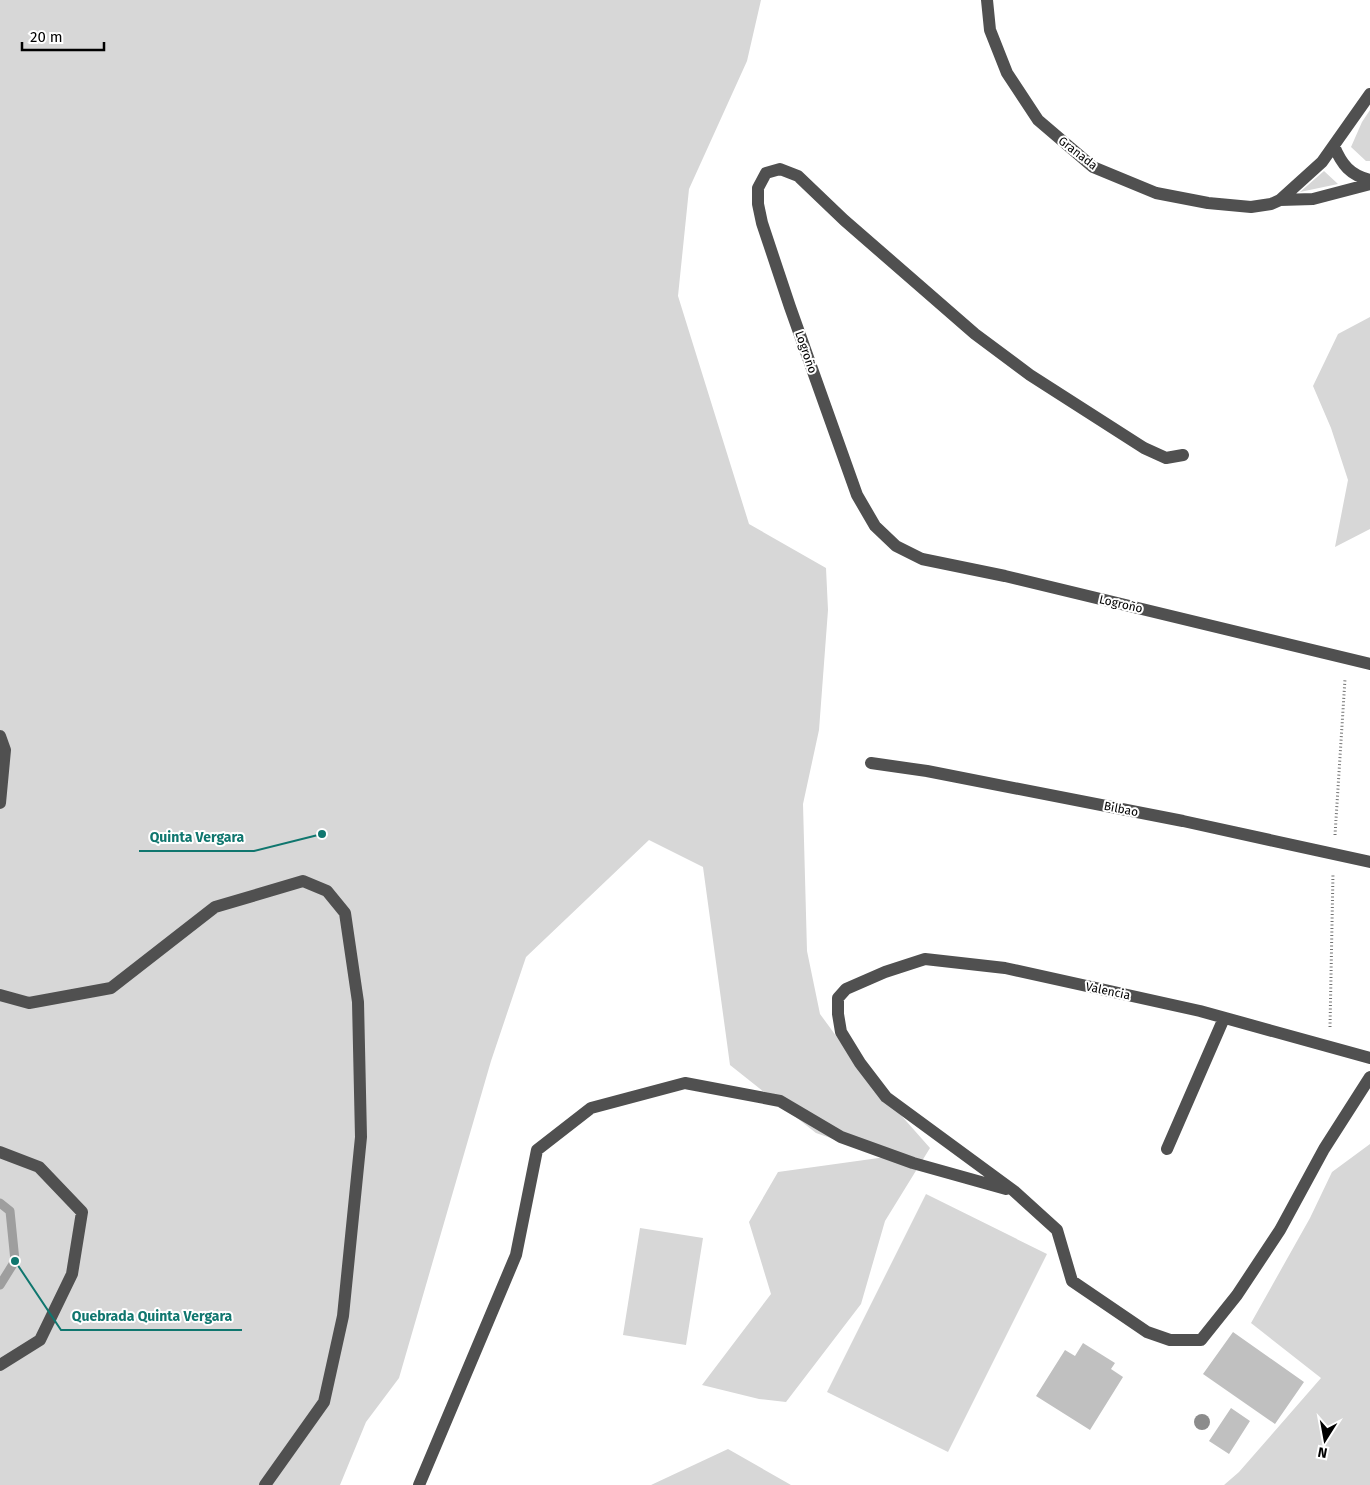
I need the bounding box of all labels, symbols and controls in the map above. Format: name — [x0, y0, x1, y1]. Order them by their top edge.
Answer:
scale bar — [22, 20, 105, 52]
text: 20 m — [30, 28, 63, 46]
street label: Granada — [1056, 133, 1100, 173]
street label: Logroño — [792, 329, 820, 375]
street label: Logroño — [1098, 592, 1144, 616]
street label: Bilbao — [1103, 799, 1139, 819]
callout: Quinta Vergara — [139, 822, 254, 851]
text: Quinta Vergara — [150, 829, 245, 846]
street label: Valencia — [1084, 979, 1132, 1003]
callout: Quebrada Quinta Vergara — [61, 1301, 242, 1330]
text: Quebrada Quinta Vergara — [72, 1308, 233, 1325]
north arrow — [1300, 1415, 1350, 1465]
text: N — [1316, 1443, 1329, 1462]

